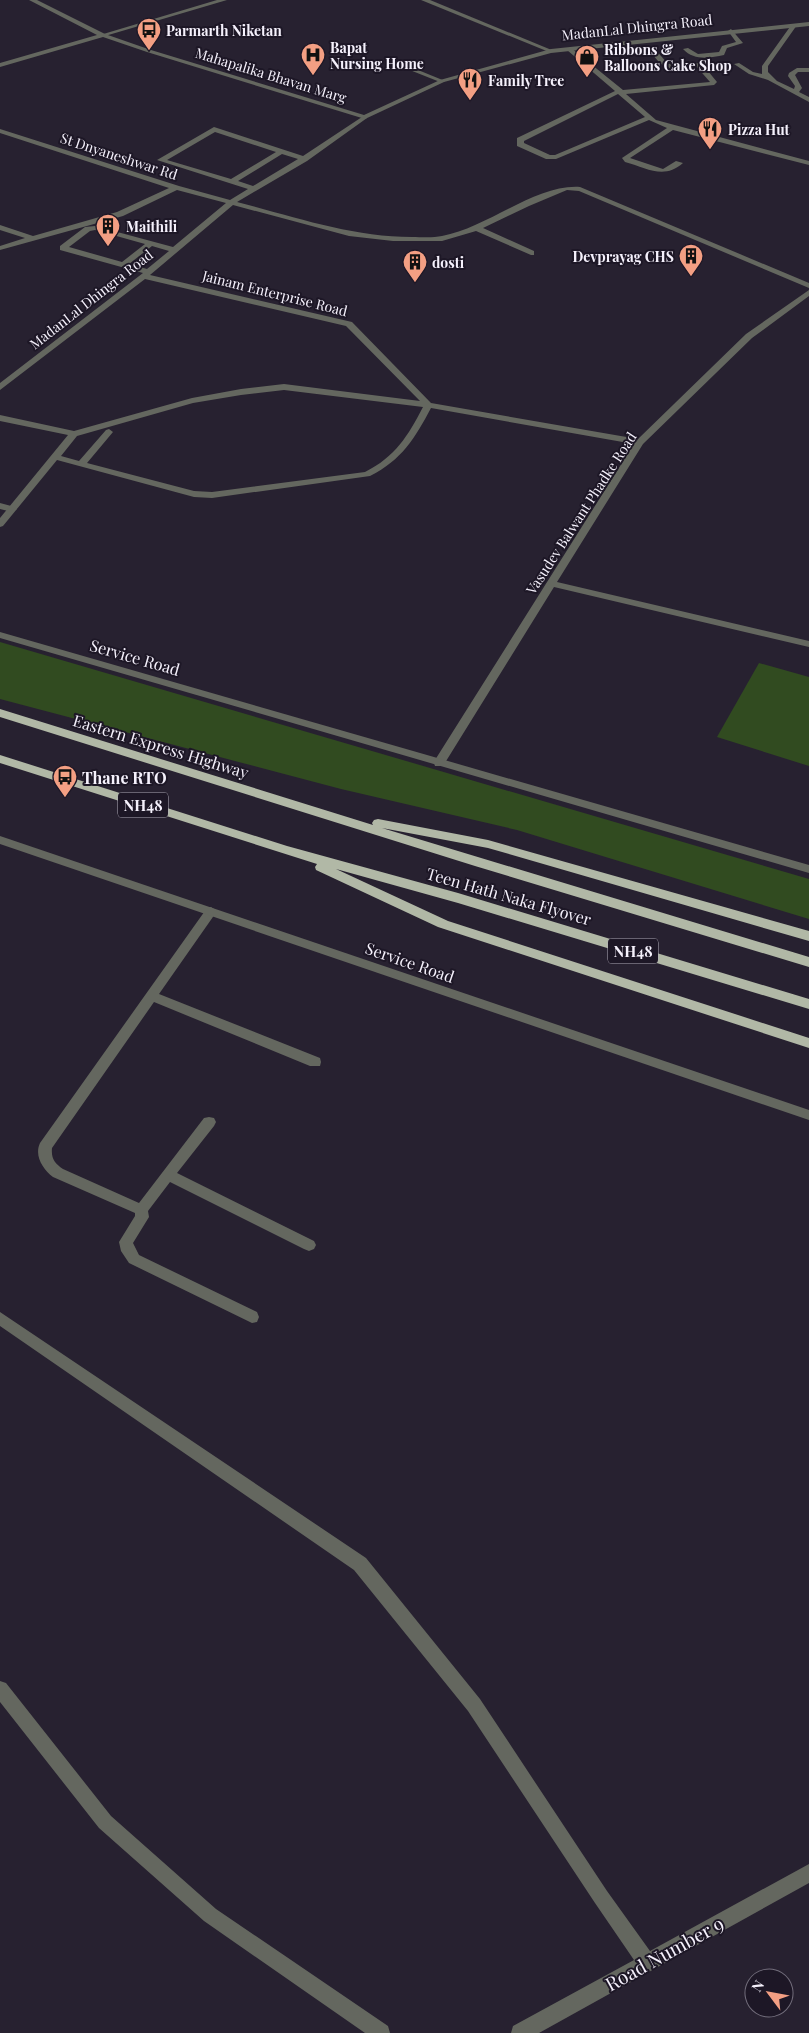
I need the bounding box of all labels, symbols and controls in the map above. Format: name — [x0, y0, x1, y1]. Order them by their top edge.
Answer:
street label: MadanLal Dhingra Road — [561, 10, 713, 44]
bus stop icon: Parmarth Niketan — [136, 17, 162, 51]
place label: Parmarth Niketan — [166, 21, 282, 40]
place label: Bapat Nursing Home — [330, 38, 424, 73]
place label: Ribbons & Balloons Cake Shop — [604, 40, 732, 75]
hospital icon: Bapat Nursing Home — [300, 42, 326, 76]
street label: Mahapalika Bhavan Marg — [193, 43, 350, 107]
shop icon: Ribbons & Balloons Cake Shop — [574, 44, 600, 78]
restaurant icon: Family Tree — [457, 67, 483, 101]
place label: Family Tree — [488, 71, 564, 90]
restaurant icon: Pizza Hut — [697, 116, 723, 150]
place label: Pizza Hut — [728, 120, 790, 139]
street label: St Dnyaneshwar Rd — [58, 128, 180, 184]
building icon: Maithili — [95, 213, 121, 247]
place label: Maithili — [126, 217, 178, 236]
building icon: Devprayag CHS — [678, 243, 704, 277]
street label: MadanLal Dhingra Road — [25, 245, 157, 353]
place label: Devprayag CHS — [572, 247, 674, 266]
building icon: dosti — [402, 249, 428, 283]
place label: dosti — [432, 253, 465, 272]
street label: Jainam Enterprise Road — [199, 266, 350, 320]
street label: Vasudev Balwant Phadke Road — [521, 428, 641, 598]
street label: Service Road — [88, 634, 182, 680]
street label: Eastern Express Highway — [71, 709, 251, 783]
bus stop icon: Thane RTO — [52, 764, 78, 798]
place label: Thane RTO — [82, 767, 167, 788]
road number: NH48 — [118, 792, 168, 818]
street label: Teen Hath Naka Flyover — [424, 862, 594, 930]
street label: Service Road — [363, 937, 457, 987]
road number: NH48 — [608, 938, 658, 964]
street label: Road Number 9 — [600, 1910, 728, 1996]
north arrow — [744, 1968, 794, 2018]
text: N — [747, 1977, 768, 1995]

